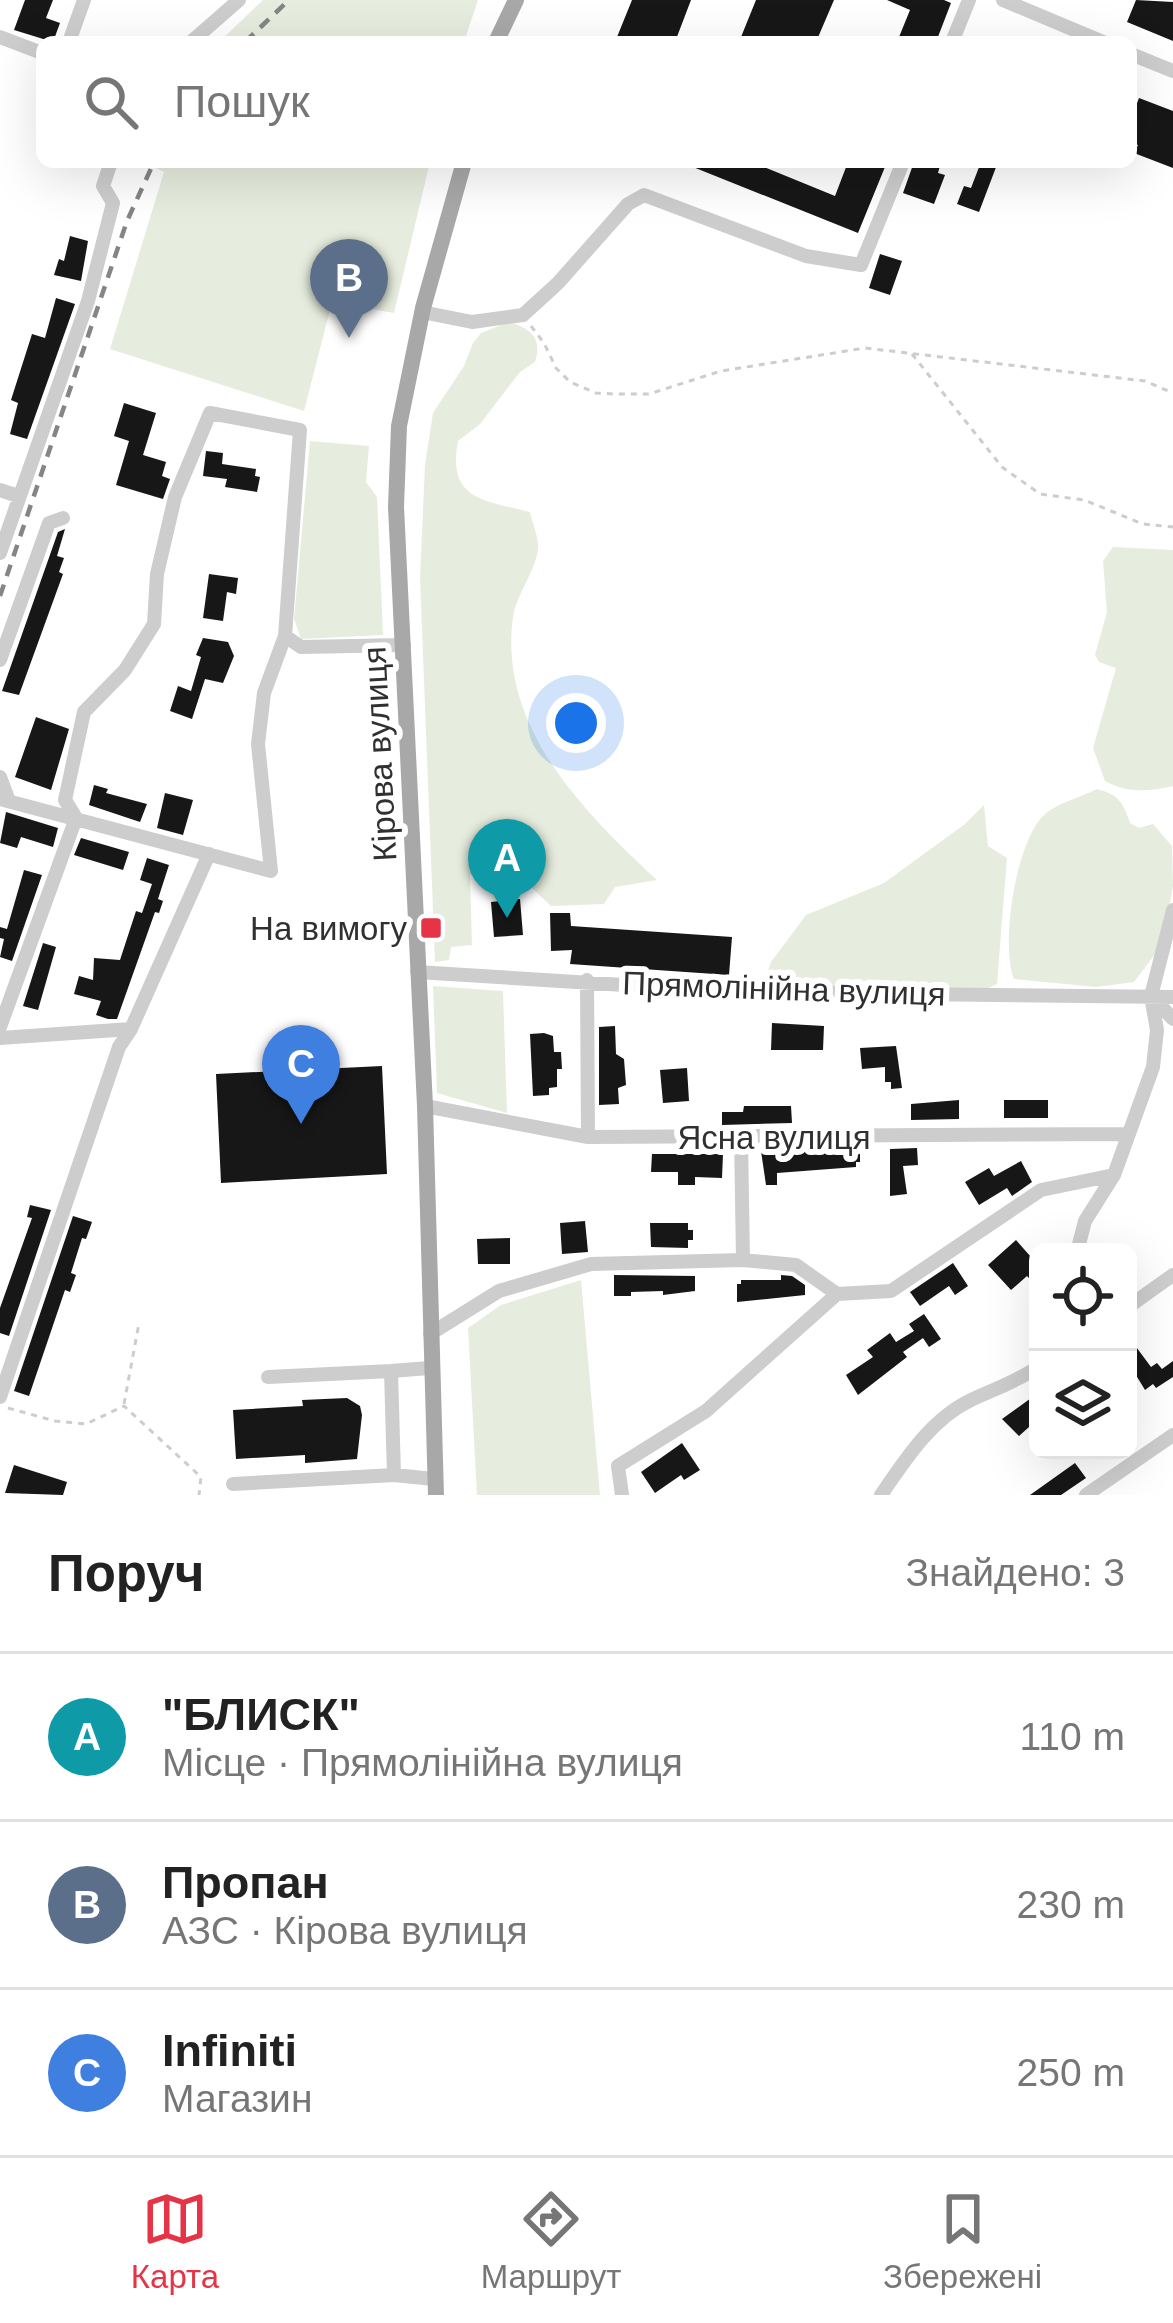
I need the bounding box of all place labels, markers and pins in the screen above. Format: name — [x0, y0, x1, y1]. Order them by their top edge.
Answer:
pin: B — [310, 239, 388, 338]
pin: A — [468, 819, 546, 918]
place label: На вимогу — [250, 910, 407, 947]
marker: На вимогу — [418, 915, 444, 941]
pin: C — [262, 1025, 340, 1124]

